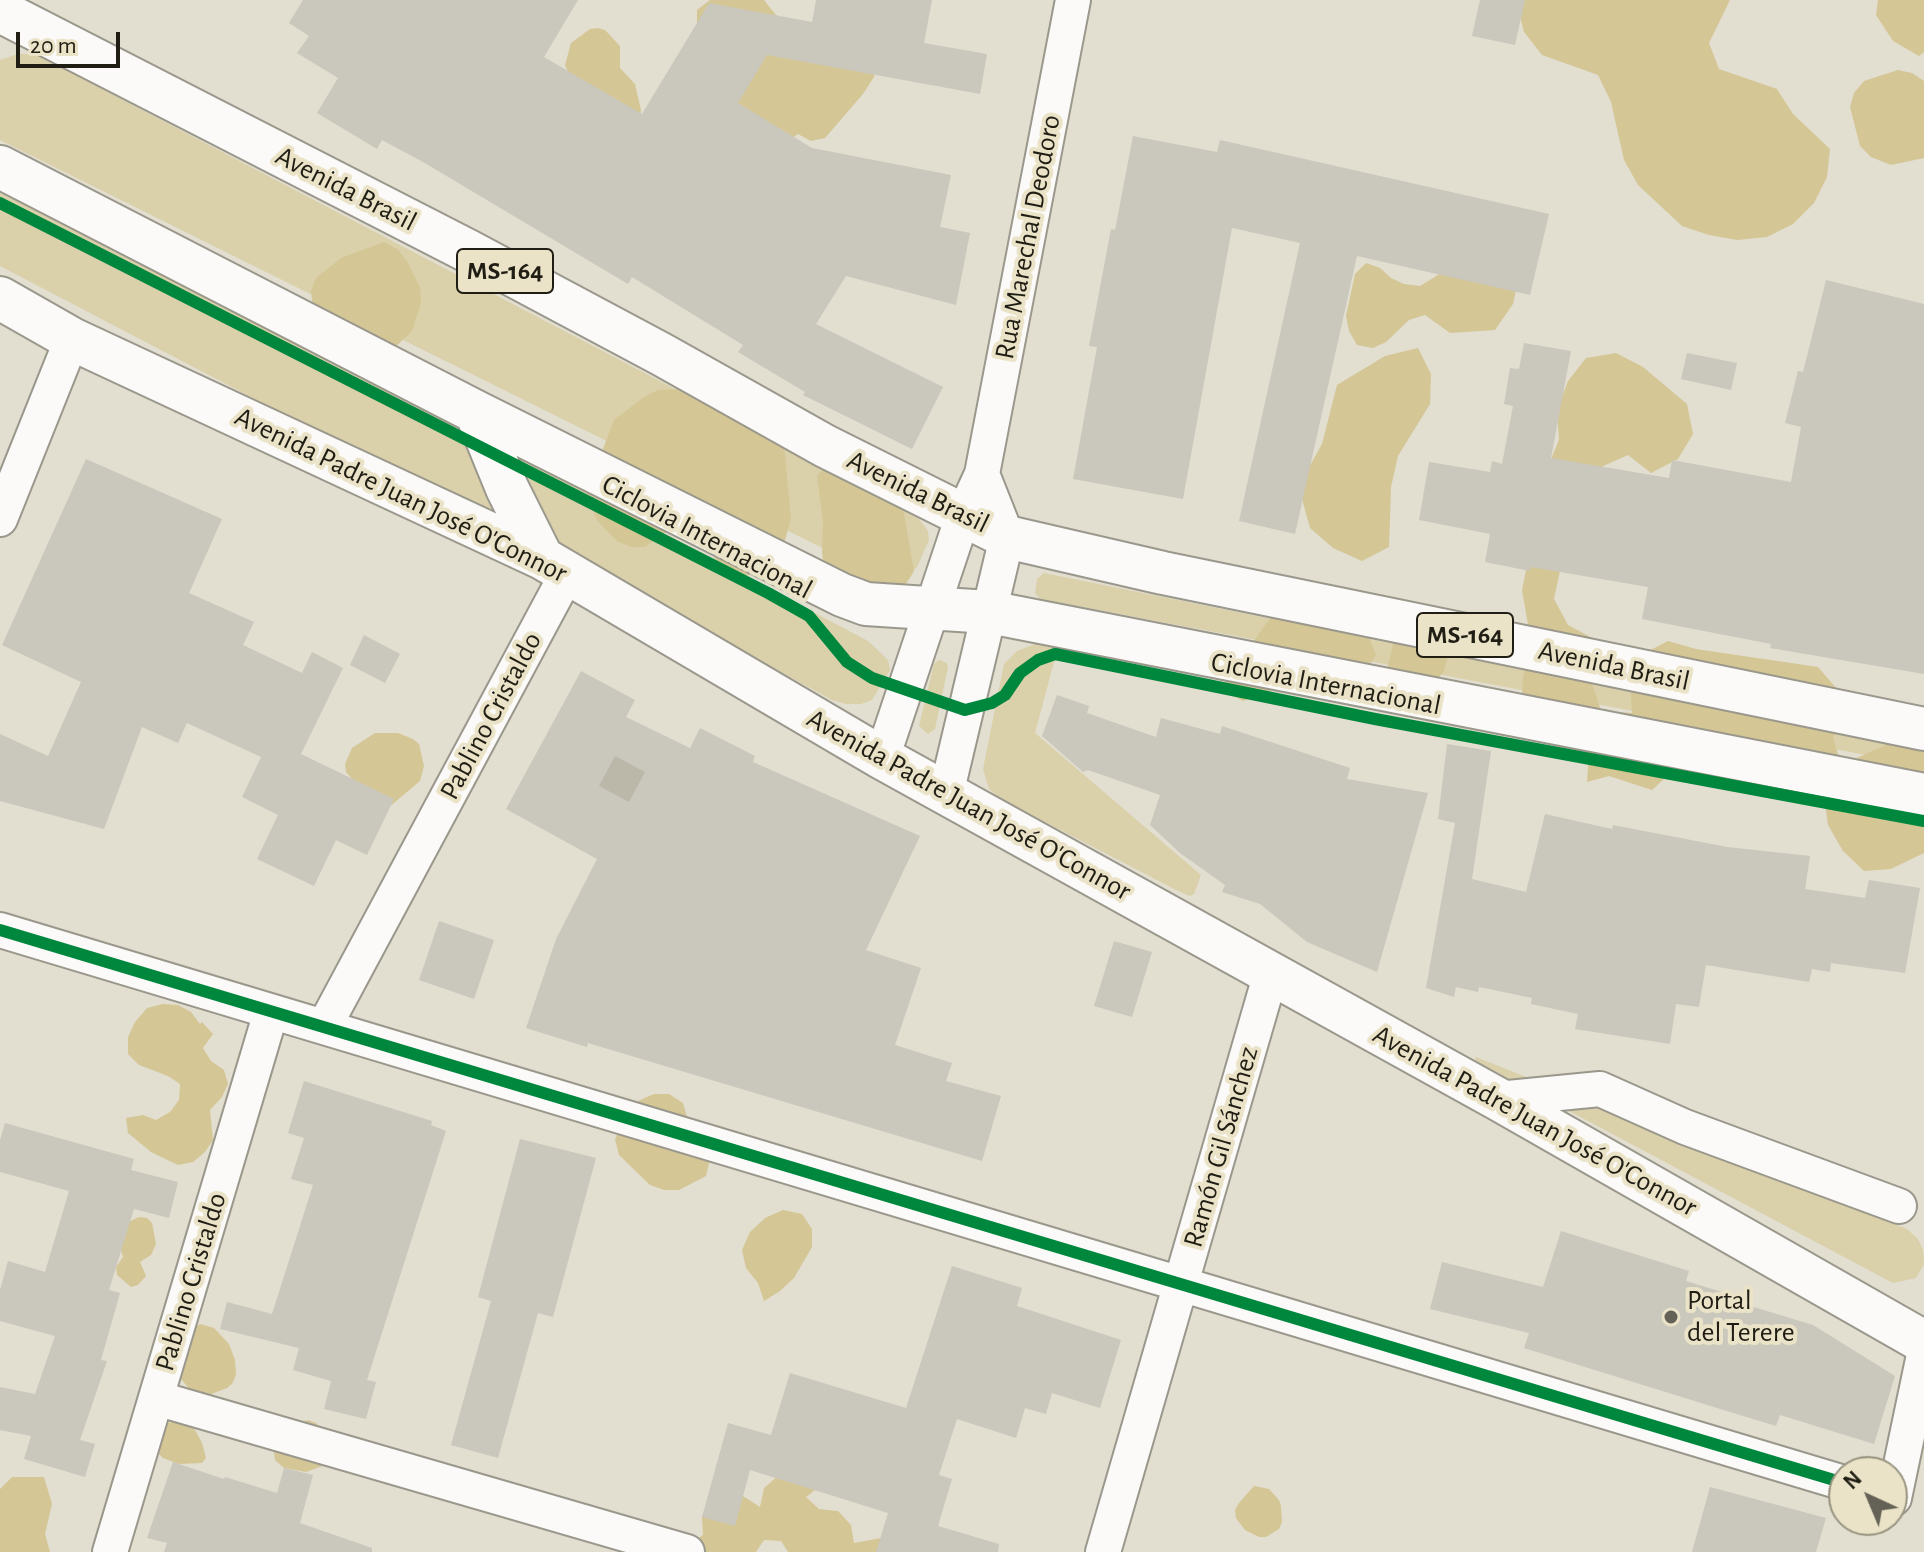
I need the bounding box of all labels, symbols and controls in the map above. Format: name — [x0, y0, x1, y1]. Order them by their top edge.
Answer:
scale bar — [20, 16, 124, 66]
text: 20 m — [30, 34, 77, 58]
street label: Rua Marechal Deodoro — [988, 112, 1068, 362]
street label: Avenida Brasil — [270, 139, 422, 239]
road number: MS-164 — [457, 249, 553, 293]
street label: Avenida Padre Juan José O'Connor — [229, 400, 573, 590]
street label: Avenida Brasil — [842, 443, 994, 541]
street label: Ciclovia Internacional — [596, 467, 818, 607]
road number: MS-164 — [1417, 613, 1513, 657]
street label: Pablino Cristaldo — [433, 626, 549, 806]
street label: Avenida Brasil — [1535, 634, 1693, 698]
street label: Ciclovia Internacional — [1208, 645, 1444, 723]
street label: Avenida Padre Juan José O'Connor — [801, 702, 1137, 908]
street label: Avenida Padre Juan José O'Connor — [1367, 1018, 1703, 1224]
street label: Ramón Gil Sánchez — [1176, 1043, 1266, 1251]
street label: Pablino Cristaldo — [148, 1189, 234, 1375]
place label: Portal del Terere — [1687, 1284, 1795, 1350]
marker: Portal del Terere — [1662, 1308, 1680, 1326]
north arrow — [1828, 1456, 1908, 1536]
text: N — [1840, 1467, 1866, 1493]

